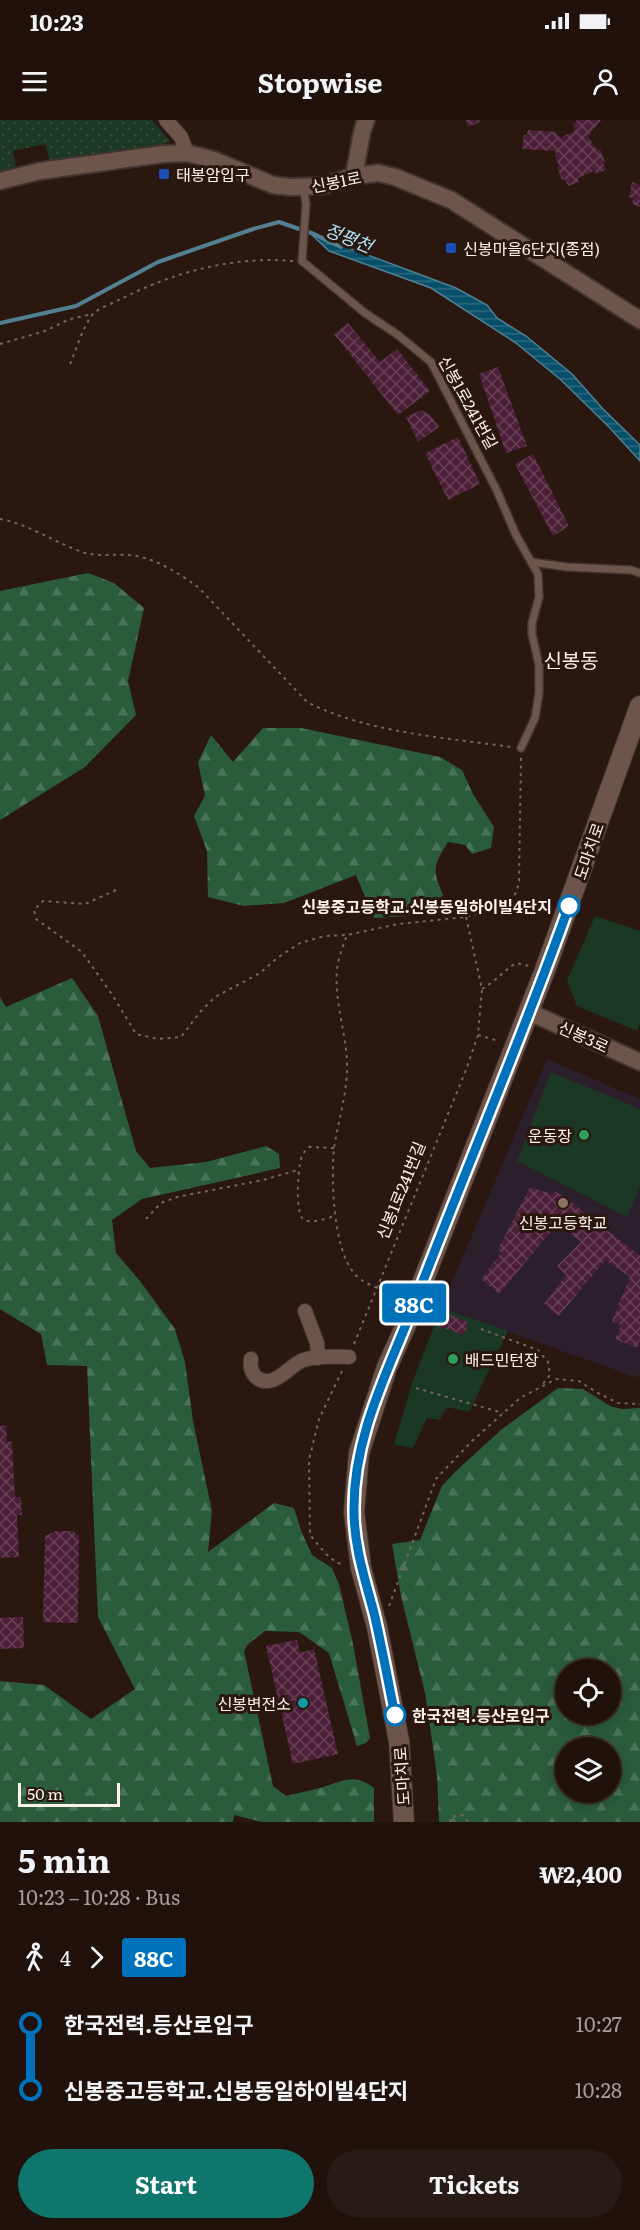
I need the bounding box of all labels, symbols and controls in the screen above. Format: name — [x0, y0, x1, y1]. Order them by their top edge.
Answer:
text: 10:23 — [30, 5, 84, 38]
text: Stopwise — [258, 61, 382, 101]
icon: menu — [18, 65, 51, 98]
icon: person — [589, 65, 622, 98]
place label: 태봉암입구 — [176, 162, 250, 186]
street label: 신봉1로 — [309, 164, 363, 198]
marker: 태봉암입구 — [157, 167, 171, 181]
water label: 정평천 — [321, 215, 379, 260]
place label: 신봉마을6단지(종점) — [463, 236, 600, 260]
marker: 신봉마을6단지(종점) — [444, 241, 458, 255]
street label: 신봉1로241번길 — [433, 351, 505, 453]
district label: 신봉동 — [543, 644, 599, 674]
street label: 도마치로 — [567, 819, 609, 883]
place label: 신봉중고등학교.신봉동일하이빌4단지 — [302, 894, 552, 918]
marker: 신봉중고등학교.신봉동일하이빌4단지 — [558, 895, 580, 917]
street label: 신봉3로 — [555, 1014, 613, 1058]
place label: 운동장 — [528, 1123, 572, 1147]
marker: 운동장 — [577, 1128, 591, 1142]
street label: 신봉1로241번길 — [369, 1137, 431, 1243]
marker: 신봉고등학교 — [556, 1196, 570, 1210]
place label: 신봉고등학교 — [519, 1210, 607, 1234]
line badge: 88C — [380, 1284, 448, 1322]
text: 88C — [394, 1288, 434, 1319]
place label: 배드민턴장 — [465, 1347, 539, 1371]
marker: 배드민턴장 — [446, 1352, 460, 1366]
map controls — [555, 1659, 621, 1803]
button: locate — [555, 1659, 621, 1725]
place label: 신봉변전소 — [217, 1691, 291, 1715]
marker: 신봉변전소 — [296, 1696, 310, 1710]
place label: 한국전력.등산로입구 — [412, 1703, 550, 1727]
marker: 한국전력.등산로입구 — [384, 1704, 406, 1726]
button: layers — [555, 1737, 621, 1803]
street label: 도마치로 — [387, 1746, 415, 1806]
scale bar — [18, 1780, 120, 1808]
text: 50 m — [27, 1781, 63, 1805]
text: 5 min — [18, 1834, 110, 1883]
text: ₩2,400 — [539, 1857, 622, 1890]
text: 10:23 – 10:28 · Bus — [18, 1881, 180, 1911]
icon: walk — [18, 1941, 51, 1974]
icon: forward — [80, 1941, 113, 1974]
text: 4 — [60, 1942, 71, 1972]
text: 88C — [134, 1942, 174, 1973]
text: 한국전력.등산로입구 — [64, 2007, 253, 2040]
text: 10:27 — [576, 2008, 622, 2038]
text: 신봉중고등학교.신봉동일하이빌4단지 — [64, 2073, 408, 2106]
text: 10:28 — [575, 2074, 622, 2104]
button: Start — [18, 2149, 314, 2218]
button: Tickets — [326, 2149, 622, 2218]

